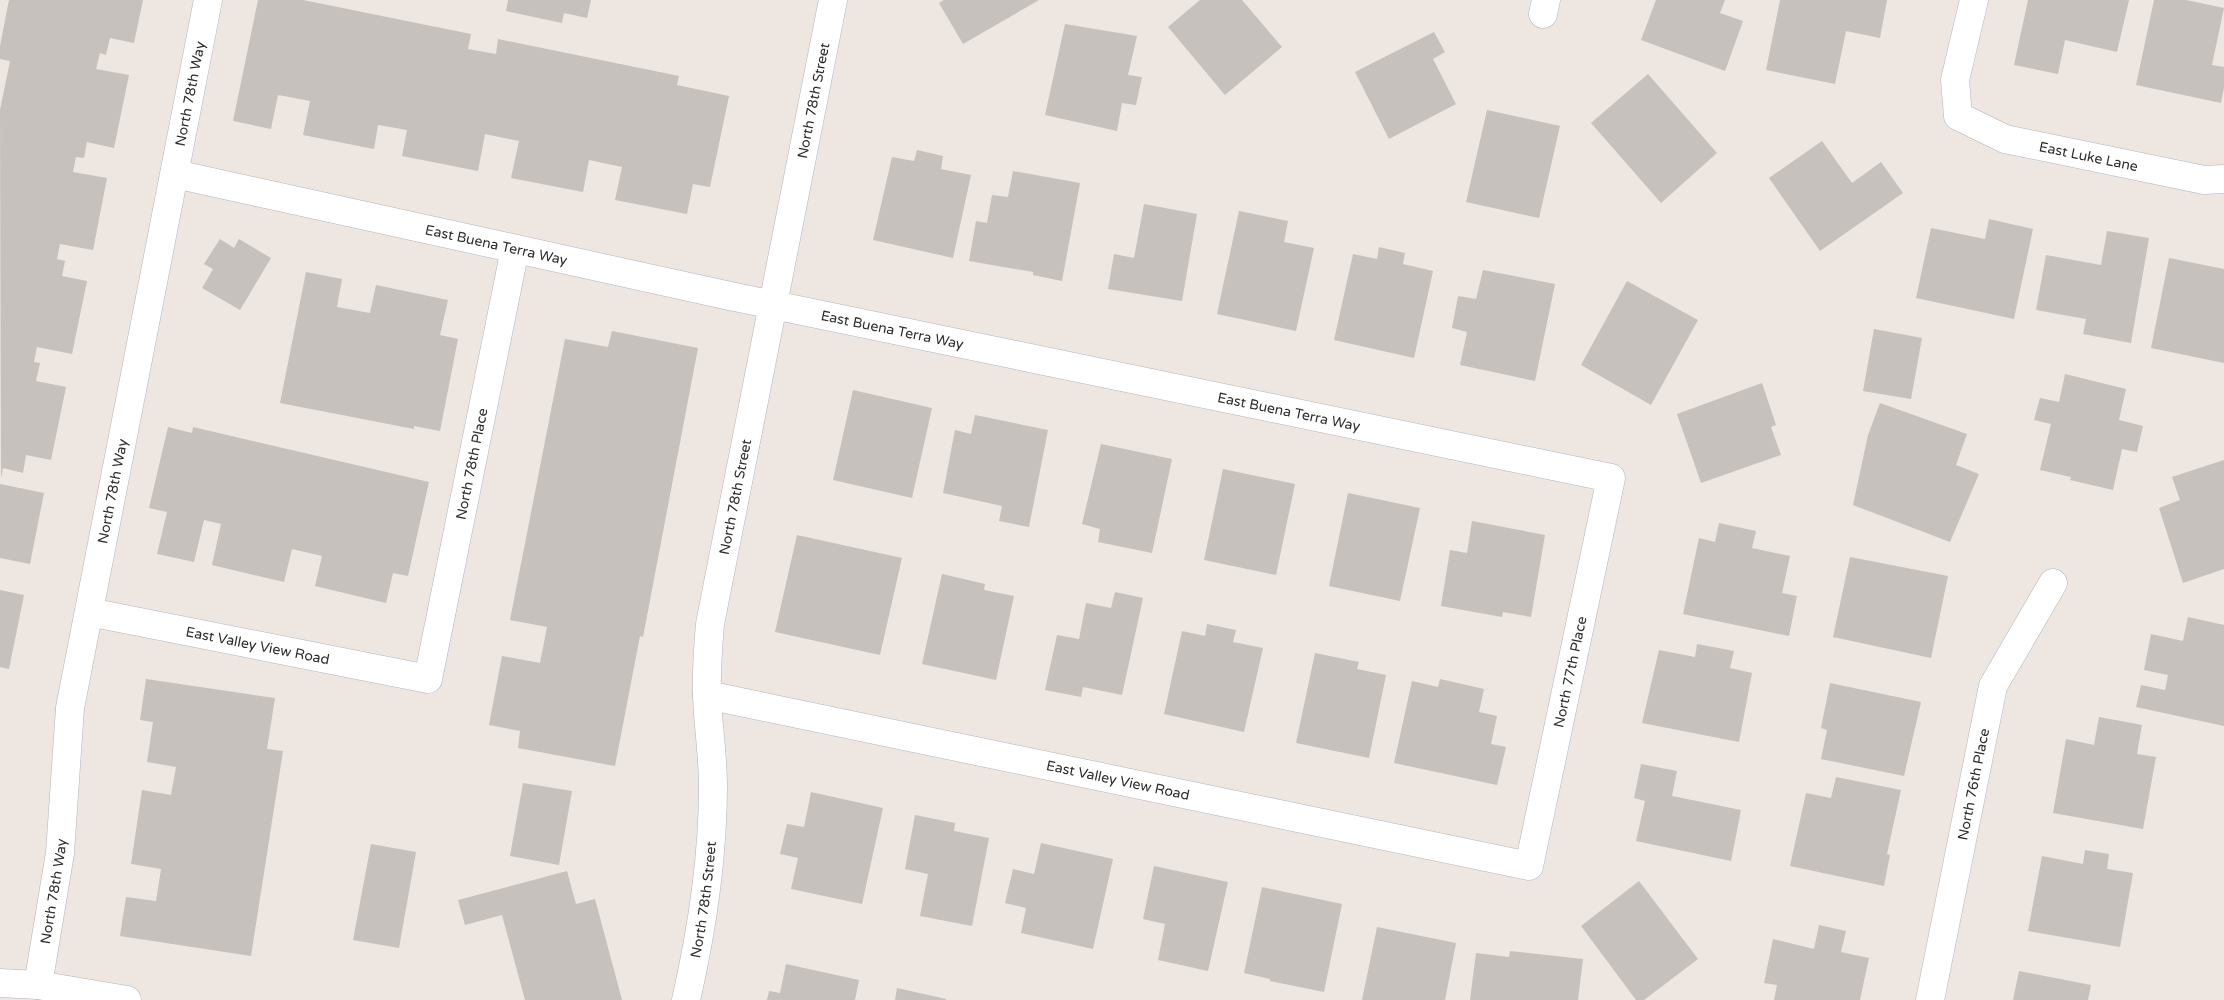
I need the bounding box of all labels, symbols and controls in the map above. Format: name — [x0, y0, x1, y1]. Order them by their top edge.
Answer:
street label: North 78th Way — [172, 39, 209, 148]
street label: North 78th Street — [794, 41, 834, 160]
street label: East Luke Lane — [2038, 138, 2139, 175]
street label: East Buena Terra Way — [423, 221, 569, 269]
street label: East Buena Terra Way — [819, 307, 966, 353]
street label: East Buena Terra Way — [1216, 389, 1362, 435]
street label: North 78th Place — [452, 407, 492, 521]
street label: North 78th Way — [94, 437, 131, 545]
street label: North 78th Street — [716, 437, 755, 556]
street label: North 77th Place — [1550, 615, 1591, 729]
street label: East Valley View Road — [184, 623, 331, 668]
street label: North 76th Place — [1954, 727, 1993, 842]
street label: East Valley View Road — [1045, 757, 1191, 804]
street label: North 78th Way — [37, 838, 70, 945]
street label: North 78th Street — [687, 840, 720, 959]

